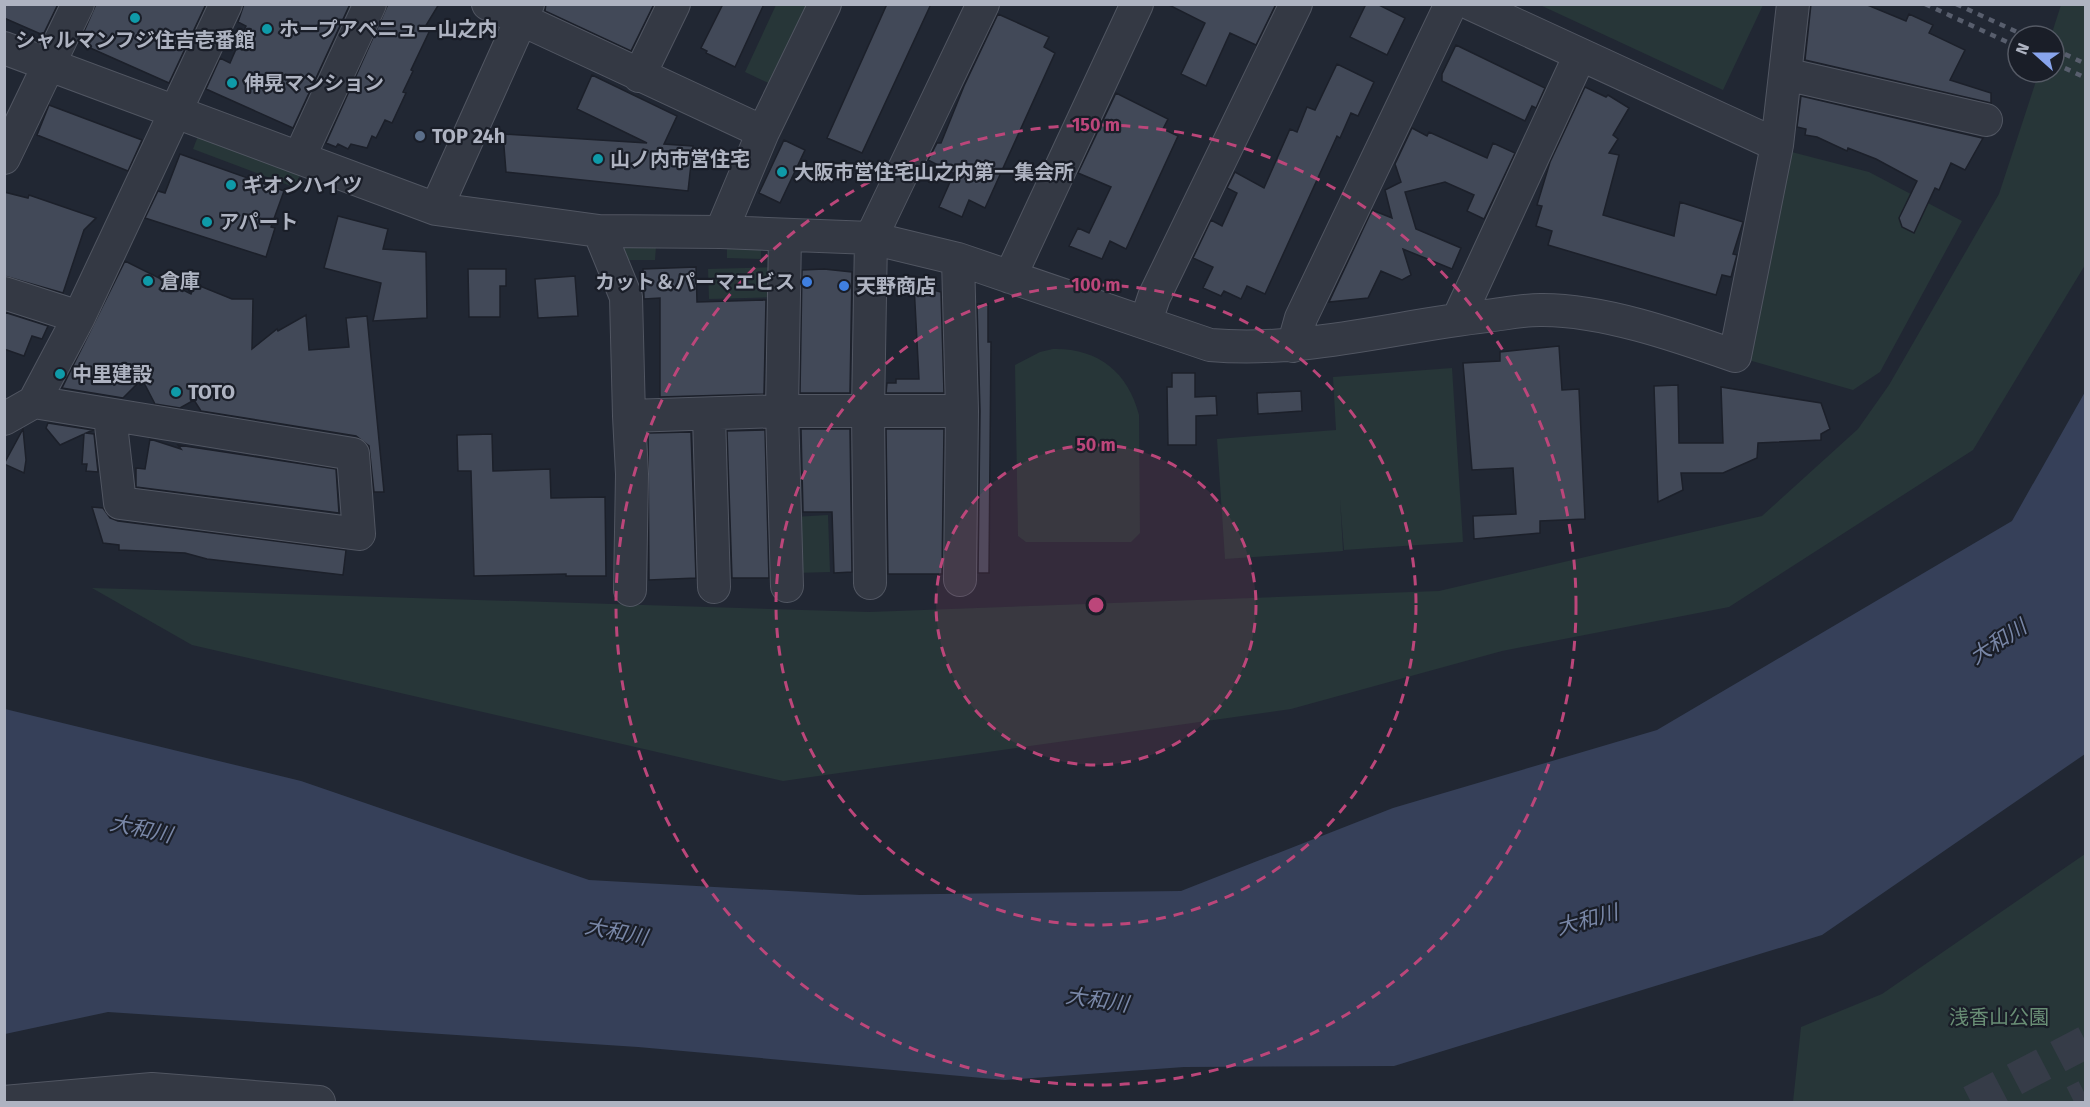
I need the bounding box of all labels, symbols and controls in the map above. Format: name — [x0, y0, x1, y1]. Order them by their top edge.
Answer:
marker: シャルマンフジ住吉壱番館 — [128, 11, 142, 25]
place label: ホープアベニュー山之内 — [279, 17, 497, 41]
marker: ホープアベニュー山之内 — [260, 22, 274, 36]
north arrow — [2006, 24, 2066, 84]
place label: シャルマンフジ住吉壱番館 — [15, 28, 255, 52]
text: N — [2012, 40, 2033, 57]
place label: 伸晃マンション — [244, 71, 384, 95]
marker: 伸晃マンション — [225, 76, 239, 90]
text: 150 m — [1072, 114, 1120, 136]
place label: TOP 24h — [432, 124, 505, 148]
marker: TOP 24h — [413, 129, 427, 143]
place label: 山ノ内市営住宅 — [610, 147, 750, 171]
marker: 山ノ内市営住宅 — [591, 152, 605, 166]
place label: 大阪市営住宅山之内第一集会所 — [794, 160, 1074, 184]
marker: 大阪市営住宅山之内第一集会所 — [775, 165, 789, 179]
place label: ギオンハイツ — [243, 173, 363, 197]
marker: ギオンハイツ — [224, 178, 238, 192]
place label: アパート — [219, 210, 299, 234]
marker: アパート — [200, 215, 214, 229]
place label: 倉庫 — [160, 269, 200, 293]
place label: カット＆パーマエビス — [595, 270, 795, 294]
marker: 倉庫 — [141, 274, 155, 288]
place label: 天野商店 — [856, 274, 936, 298]
text: 100 m — [1072, 274, 1120, 296]
marker: カット＆パーマエビス — [800, 275, 814, 289]
marker: 天野商店 — [837, 279, 851, 293]
place label: 中里建設 — [72, 362, 152, 386]
marker: 中里建設 — [53, 367, 67, 381]
place label: TOTO — [188, 380, 235, 404]
marker: TOTO — [169, 385, 183, 399]
text: 50 m — [1076, 434, 1116, 456]
centre of rings — [1086, 595, 1106, 615]
water label: 大和川 — [1965, 613, 2033, 670]
water label: 大和川 — [107, 810, 176, 849]
water label: 大和川 — [1553, 899, 1623, 941]
water label: 大和川 — [583, 913, 651, 951]
water label: 大和川 — [1064, 983, 1132, 1018]
park label: 浅香山公園 — [1949, 1005, 2049, 1029]

